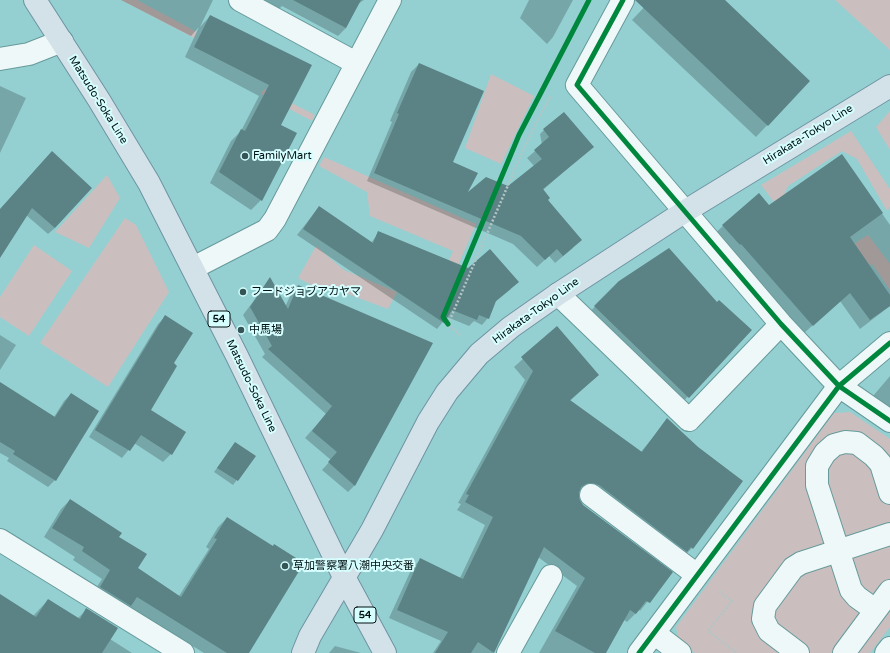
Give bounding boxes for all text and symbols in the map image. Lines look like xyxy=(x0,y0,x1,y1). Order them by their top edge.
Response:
street label: Matsudo-Soka Line xyxy=(66,54,130,146)
street label: Hirakata-Tokyo Line xyxy=(761,102,855,168)
place label: FamilyMart xyxy=(253,149,312,163)
marker: FamilyMart xyxy=(240,151,250,161)
street label: Hirakata-Tokyo Line xyxy=(490,275,582,347)
place label: フードジョブアカヤマ xyxy=(251,285,361,299)
marker: フードジョブアカヤマ xyxy=(238,287,248,297)
road number: 54 xyxy=(208,311,230,327)
place label: 中馬場 xyxy=(249,323,282,337)
marker: 中馬場 xyxy=(236,325,246,335)
street label: Matsudo-Soka Line xyxy=(223,338,279,434)
place label: 草加警察署八潮中央交番 xyxy=(293,559,414,573)
marker: 草加警察署八潮中央交番 xyxy=(280,561,290,571)
road number: 54 xyxy=(354,607,376,623)

